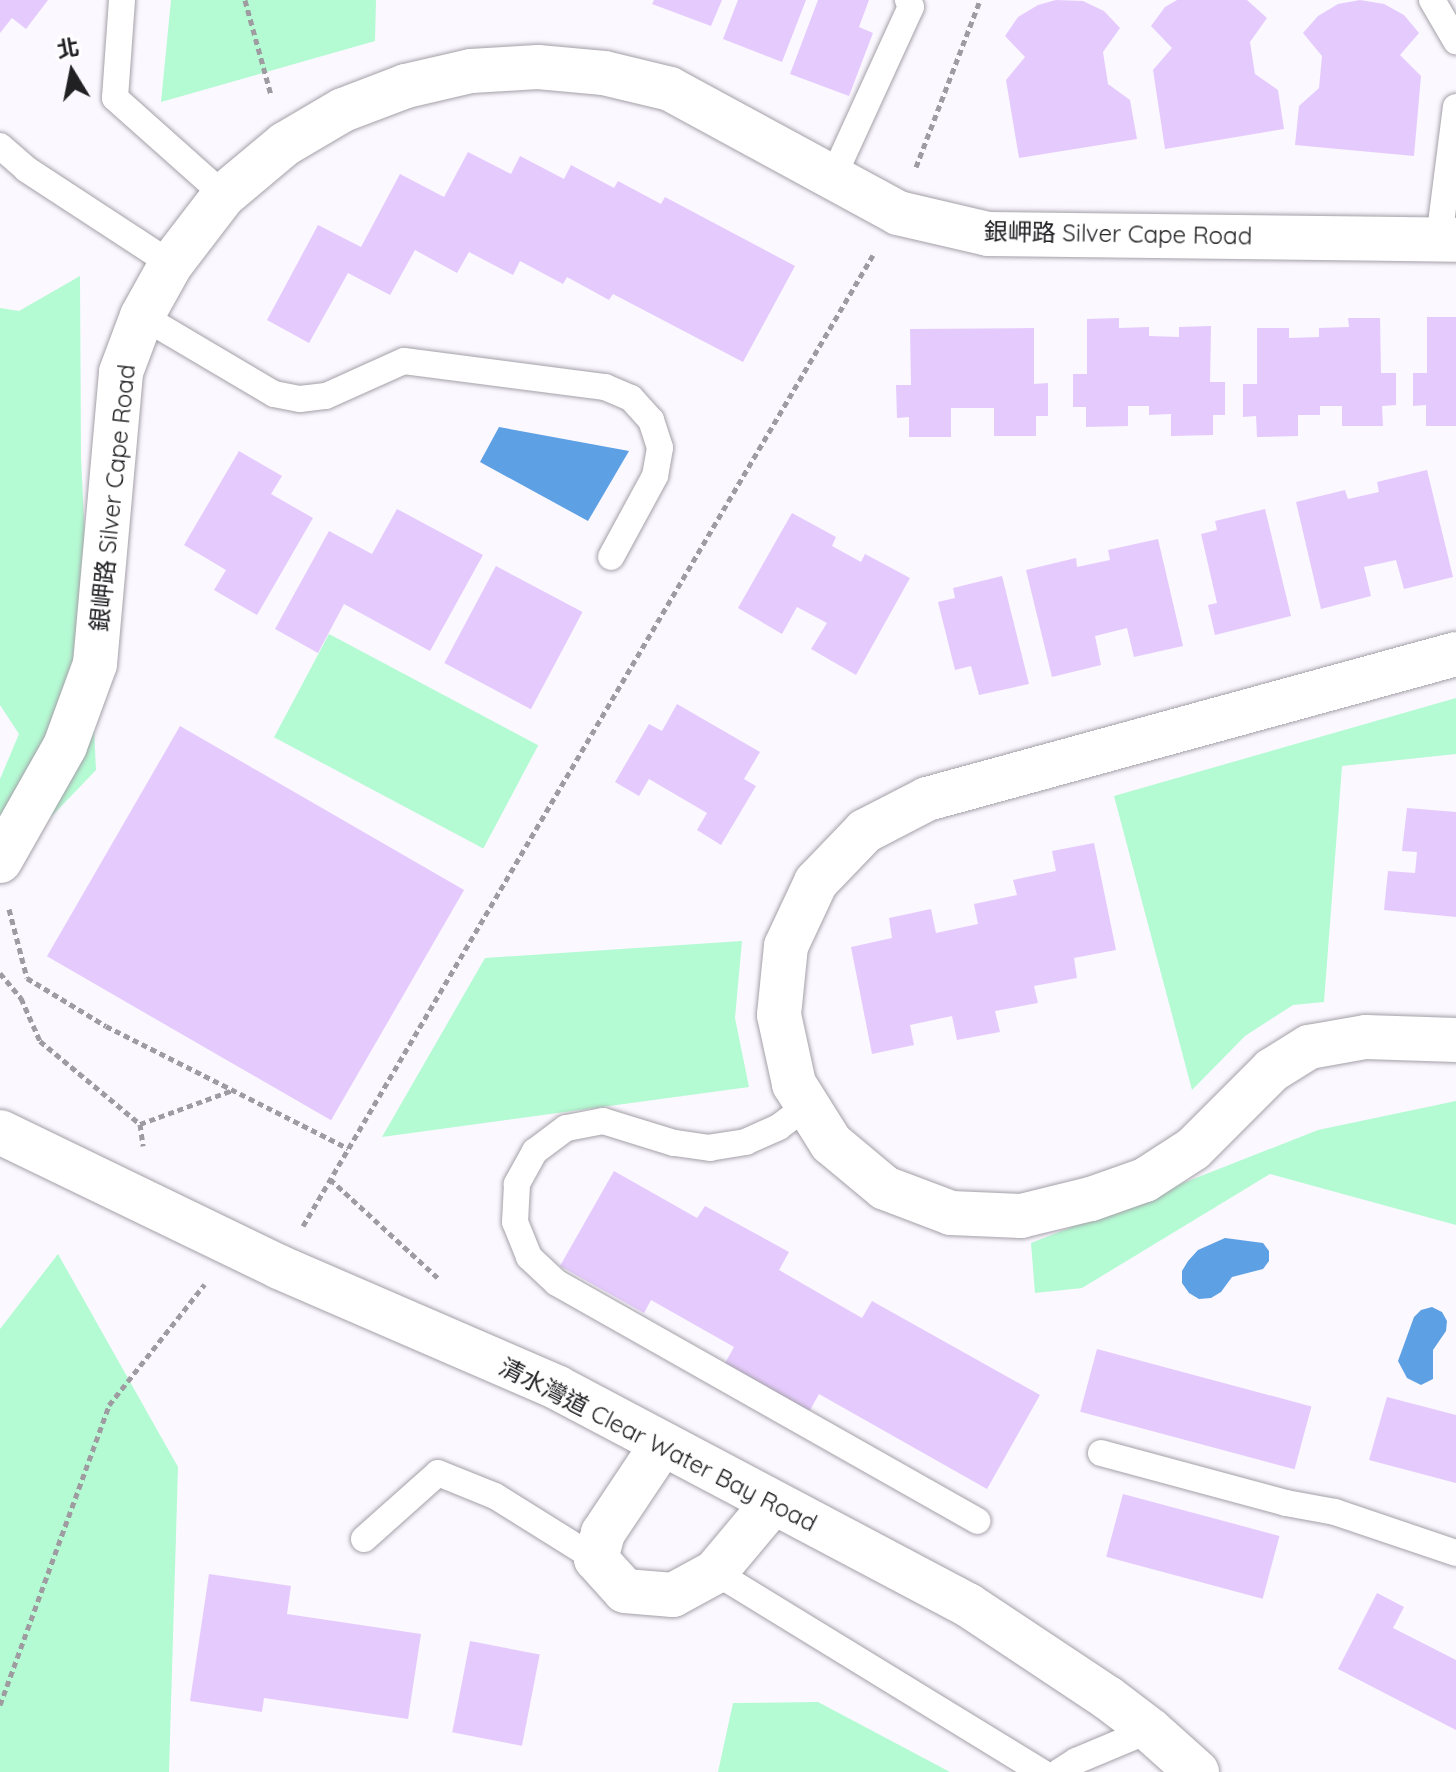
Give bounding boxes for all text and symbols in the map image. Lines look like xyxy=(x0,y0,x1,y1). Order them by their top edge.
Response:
north arrow xyxy=(32,32,112,112)
text: 北 xyxy=(55,33,81,64)
street label: 銀岬路 Silver Cape Road xyxy=(984,217,1252,251)
street label: 銀岬路 Silver Cape Road xyxy=(85,363,141,633)
street label: 清水灣道 Clear Water Bay Road xyxy=(495,1352,821,1538)

